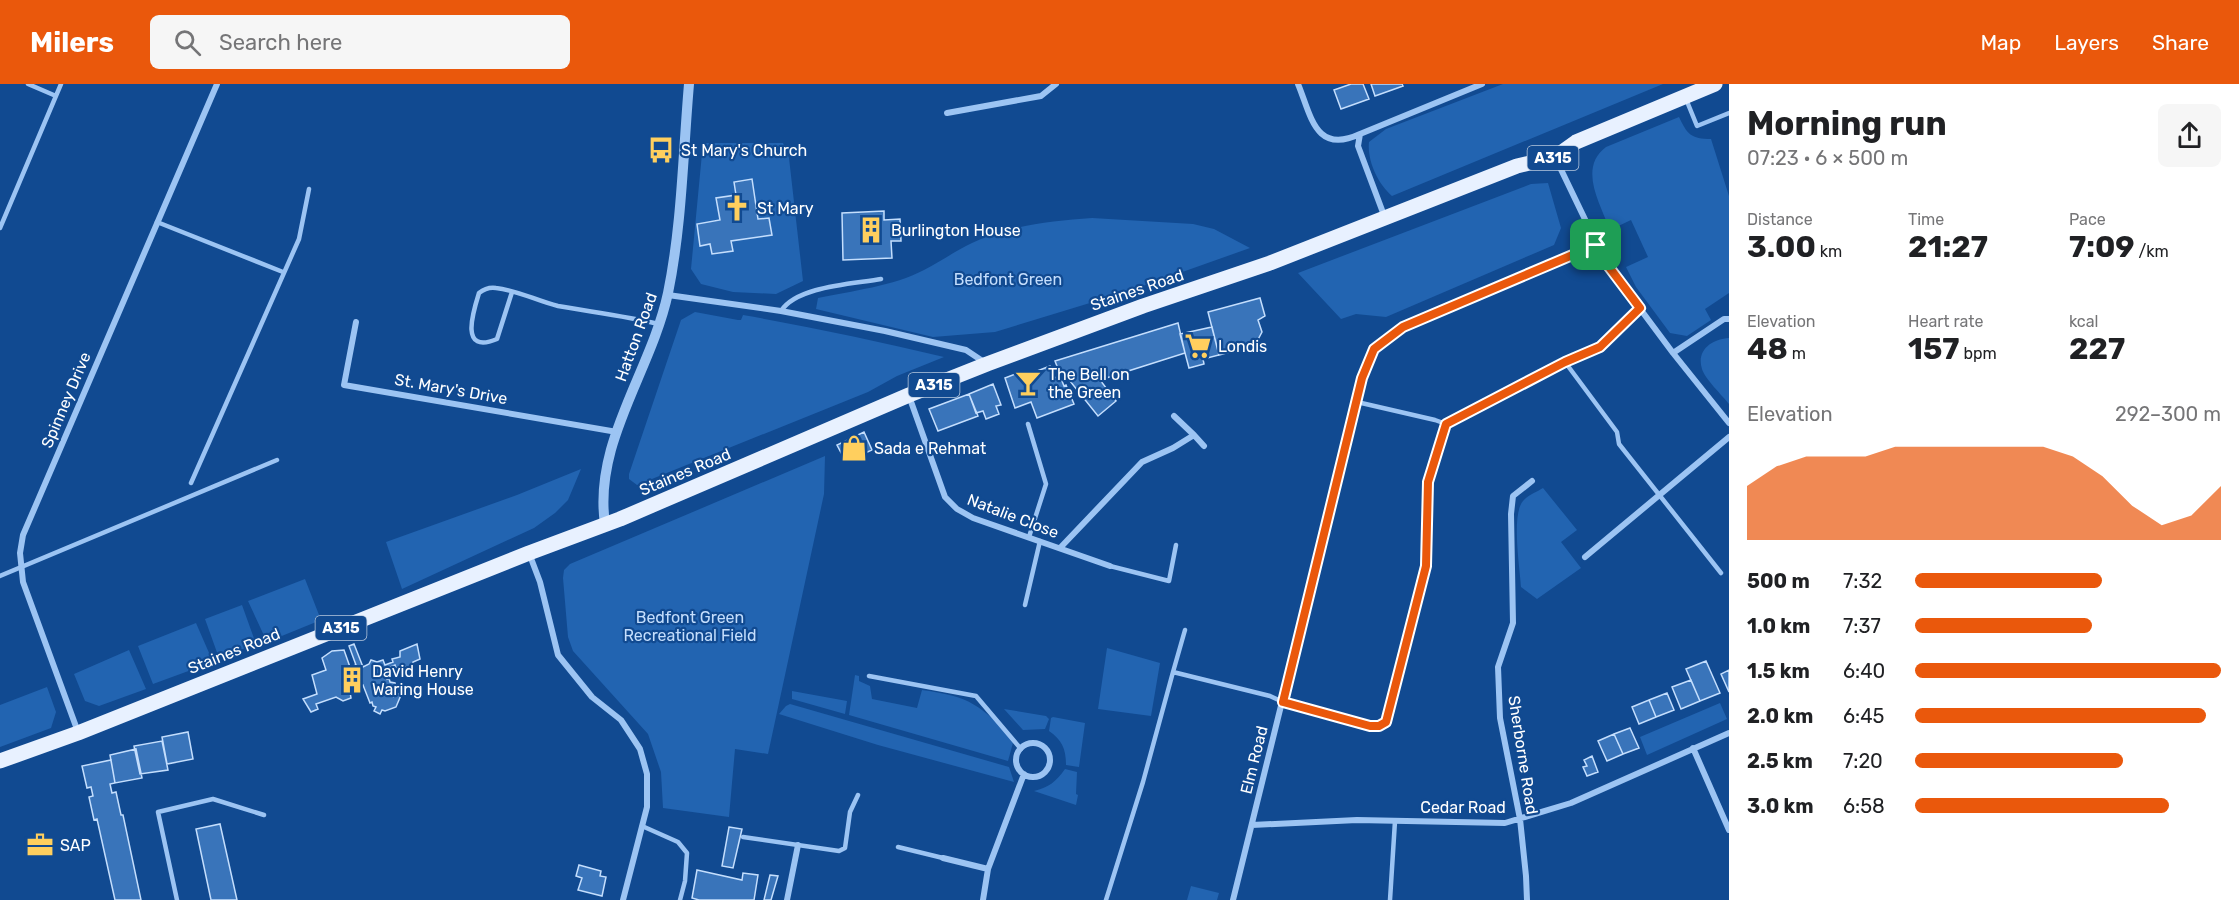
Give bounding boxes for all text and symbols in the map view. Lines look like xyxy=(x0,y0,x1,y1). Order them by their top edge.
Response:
search box xyxy=(150,15,570,69)
text: Milers xyxy=(30,26,114,59)
icon: search xyxy=(171,26,204,59)
text: Search here xyxy=(219,29,342,56)
text: Map xyxy=(1980,30,2021,55)
text: Layers xyxy=(2054,30,2119,55)
text: Share xyxy=(2152,30,2209,55)
text: Morning run xyxy=(1747,104,1947,143)
button: share xyxy=(2158,104,2221,167)
bus stop icon: St Mary's Church xyxy=(646,135,676,165)
place label: St Mary's Church xyxy=(681,141,807,160)
road number: A315 xyxy=(1528,146,1578,170)
text: 07:23 · 6 × 500 m xyxy=(1747,146,1908,170)
church icon: St Mary xyxy=(722,193,752,223)
place label: St Mary xyxy=(757,199,814,218)
text: Distance xyxy=(1747,210,1813,229)
text: Time xyxy=(1908,210,1944,229)
text: Pace xyxy=(2069,210,2106,229)
building icon: Burlington House xyxy=(856,215,886,245)
pin xyxy=(1570,219,1621,270)
place label: Burlington House xyxy=(891,221,1021,240)
icon: arrive xyxy=(1579,228,1612,261)
text: 3.00 xyxy=(1747,229,1816,265)
text: 21:27 xyxy=(1908,229,1988,265)
text: 7:09 xyxy=(2069,229,2135,265)
text: km xyxy=(1816,242,1842,261)
text: /km xyxy=(2135,242,2169,261)
street label: Staines Road xyxy=(1088,265,1186,315)
park label: Bedfont Green xyxy=(954,270,1062,289)
street label: Hatton Road xyxy=(611,290,661,384)
text: Elevation xyxy=(1747,312,1816,331)
text: Heart rate xyxy=(1908,312,1983,331)
text: kcal xyxy=(2069,312,2098,331)
supermarket icon: Londis xyxy=(1183,331,1213,361)
text: 48 xyxy=(1747,331,1788,367)
text: 157 xyxy=(1908,331,1959,367)
text: 227 xyxy=(2069,331,2125,367)
place label: Londis xyxy=(1218,337,1267,356)
text: m xyxy=(1788,344,1806,363)
text: bpm xyxy=(1959,344,1997,363)
street label: Spinney Drive xyxy=(37,349,95,451)
place label: The Bell on the Green xyxy=(1048,365,1130,402)
bar icon: The Bell on the Green xyxy=(1013,368,1043,398)
street label: St. Mary's Drive xyxy=(393,370,509,408)
road number: A315 xyxy=(908,373,960,397)
text: Elevation xyxy=(1747,402,1833,426)
text: 292–300 m xyxy=(2115,402,2221,426)
shop icon: Sada e Rehmat xyxy=(839,433,869,463)
place label: Sada e Rehmat xyxy=(874,439,986,458)
street label: Staines Road xyxy=(636,444,734,500)
street label: Natalie Close xyxy=(965,490,1061,542)
text: 500 m xyxy=(1747,569,1810,593)
text: 7:32 xyxy=(1843,569,1882,593)
park label: Bedfont Green Recreational Field xyxy=(623,608,757,645)
text: 1.0 km xyxy=(1747,614,1810,638)
text: 7:37 xyxy=(1843,614,1881,638)
road number: A315 xyxy=(316,616,366,640)
street label: Staines Road xyxy=(185,624,283,678)
text: 1.5 km xyxy=(1747,659,1810,683)
text: 6:40 xyxy=(1843,659,1885,683)
place label: David Henry Waring House xyxy=(372,662,474,699)
building icon: David Henry Waring House xyxy=(337,665,367,695)
street label: Sherborne Road xyxy=(1504,694,1542,816)
text: 2.0 km xyxy=(1747,704,1813,728)
text: 6:45 xyxy=(1843,704,1884,728)
street label: Elm Road xyxy=(1236,724,1272,796)
text: 2.5 km xyxy=(1747,749,1813,773)
text: 7:20 xyxy=(1843,749,1883,773)
text: 3.0 km xyxy=(1747,794,1814,818)
text: 6:58 xyxy=(1843,794,1885,818)
street label: Cedar Road xyxy=(1420,798,1506,817)
office icon: SAP xyxy=(25,830,55,860)
place label: SAP xyxy=(60,836,91,855)

